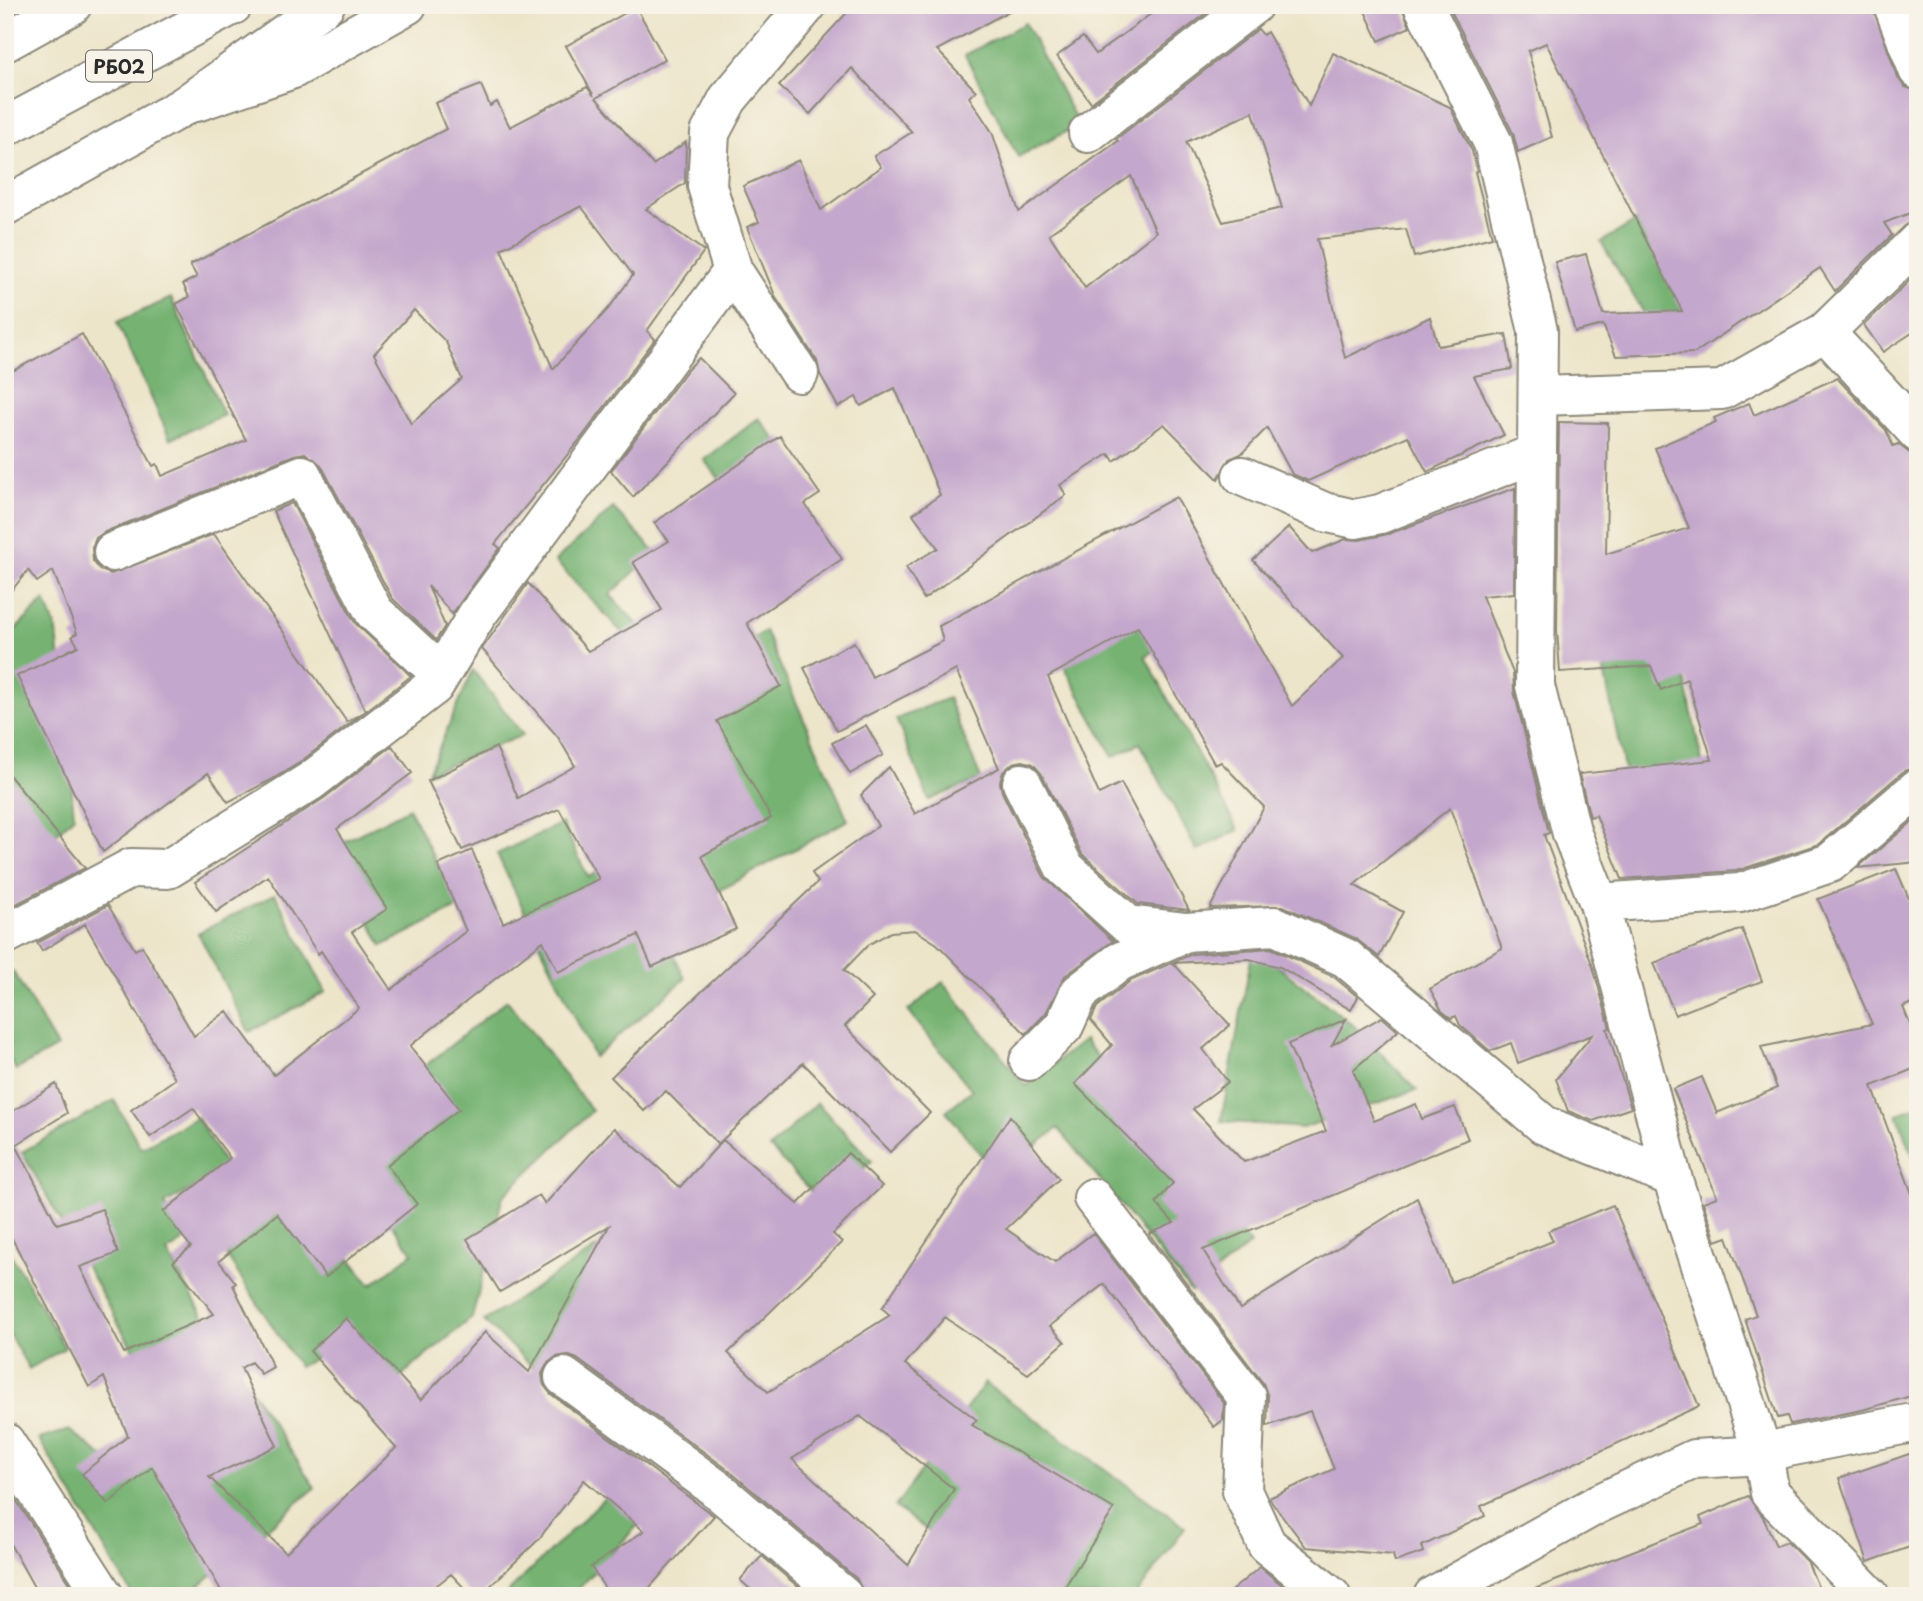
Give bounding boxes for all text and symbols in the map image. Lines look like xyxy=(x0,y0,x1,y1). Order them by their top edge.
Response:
road number: РБ02 xyxy=(86,50,152,82)

